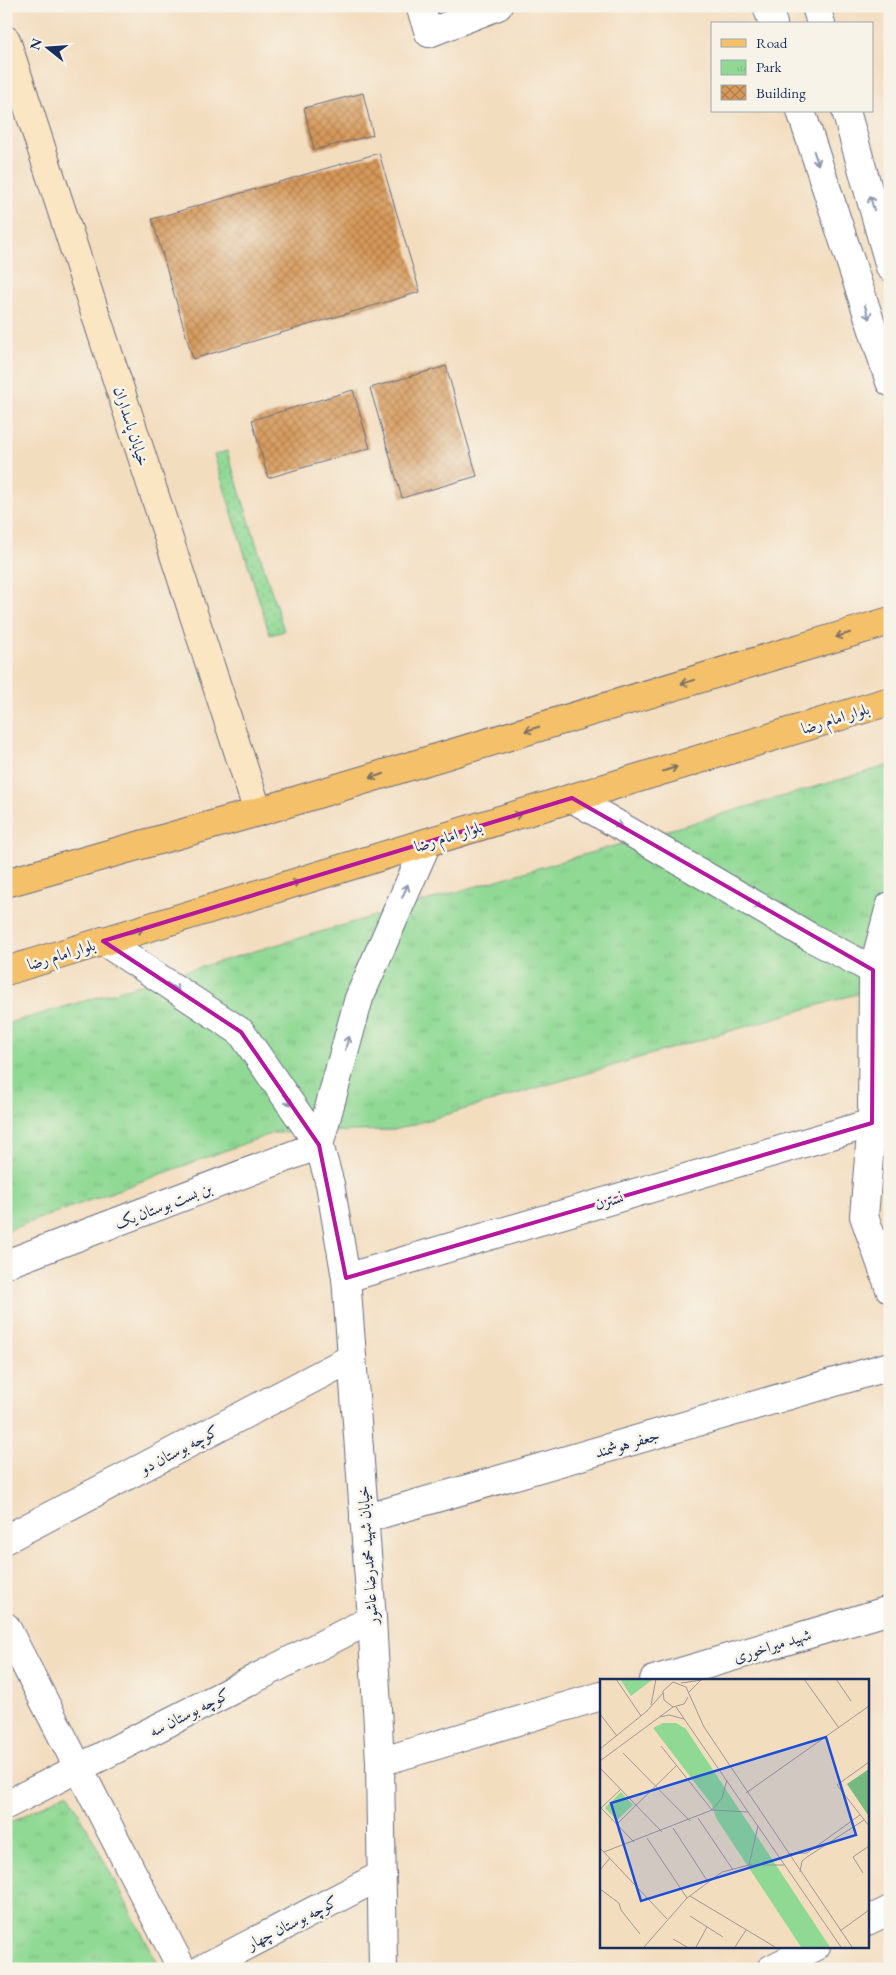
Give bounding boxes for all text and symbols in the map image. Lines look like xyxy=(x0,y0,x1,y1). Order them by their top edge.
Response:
north arrow xyxy=(22,22,72,72)
legend xyxy=(711,22,874,112)
text: Road xyxy=(756,33,788,52)
text: N xyxy=(25,36,46,52)
text: Park xyxy=(756,57,783,76)
text: Building xyxy=(756,83,806,102)
one-way arrow xyxy=(812,149,822,165)
one-way arrow xyxy=(866,196,876,212)
one-way arrow xyxy=(863,304,872,319)
street label: خیابان پاسداران xyxy=(108,383,154,469)
one-way arrow xyxy=(835,630,851,640)
one-way arrow xyxy=(680,678,696,688)
street label: بلوار امام رضا xyxy=(798,698,873,743)
one-way arrow xyxy=(524,725,540,735)
one-way arrow xyxy=(661,763,677,773)
one-way arrow xyxy=(369,772,385,782)
one-way arrow xyxy=(506,810,522,820)
street label: بلوار امام رضا xyxy=(411,816,486,861)
one-way arrow xyxy=(607,818,621,828)
one-way arrow xyxy=(283,878,299,888)
one-way arrow xyxy=(401,884,411,899)
one-way arrow xyxy=(748,900,762,910)
one-way arrow xyxy=(128,925,144,935)
street label: بلوار امام رضا xyxy=(24,934,99,979)
one-way arrow xyxy=(166,982,180,992)
one-way arrow xyxy=(343,1035,352,1051)
one-way arrow xyxy=(282,1092,292,1106)
street label: بن بست بوستان یک xyxy=(112,1177,215,1234)
street label: نسترن xyxy=(592,1186,626,1215)
street label: کوچه بوستان دو xyxy=(134,1420,223,1481)
street label: جعفر هوشمند xyxy=(592,1424,662,1463)
street label: خیابان شهید محمدرضا عاشور xyxy=(352,1485,383,1627)
street label: شهید میراخوری xyxy=(731,1624,814,1667)
inset map xyxy=(600,1679,868,1948)
street label: کوچه بوستان سه xyxy=(145,1683,234,1743)
street label: کوچه بوستان چهار xyxy=(241,1891,342,1956)

